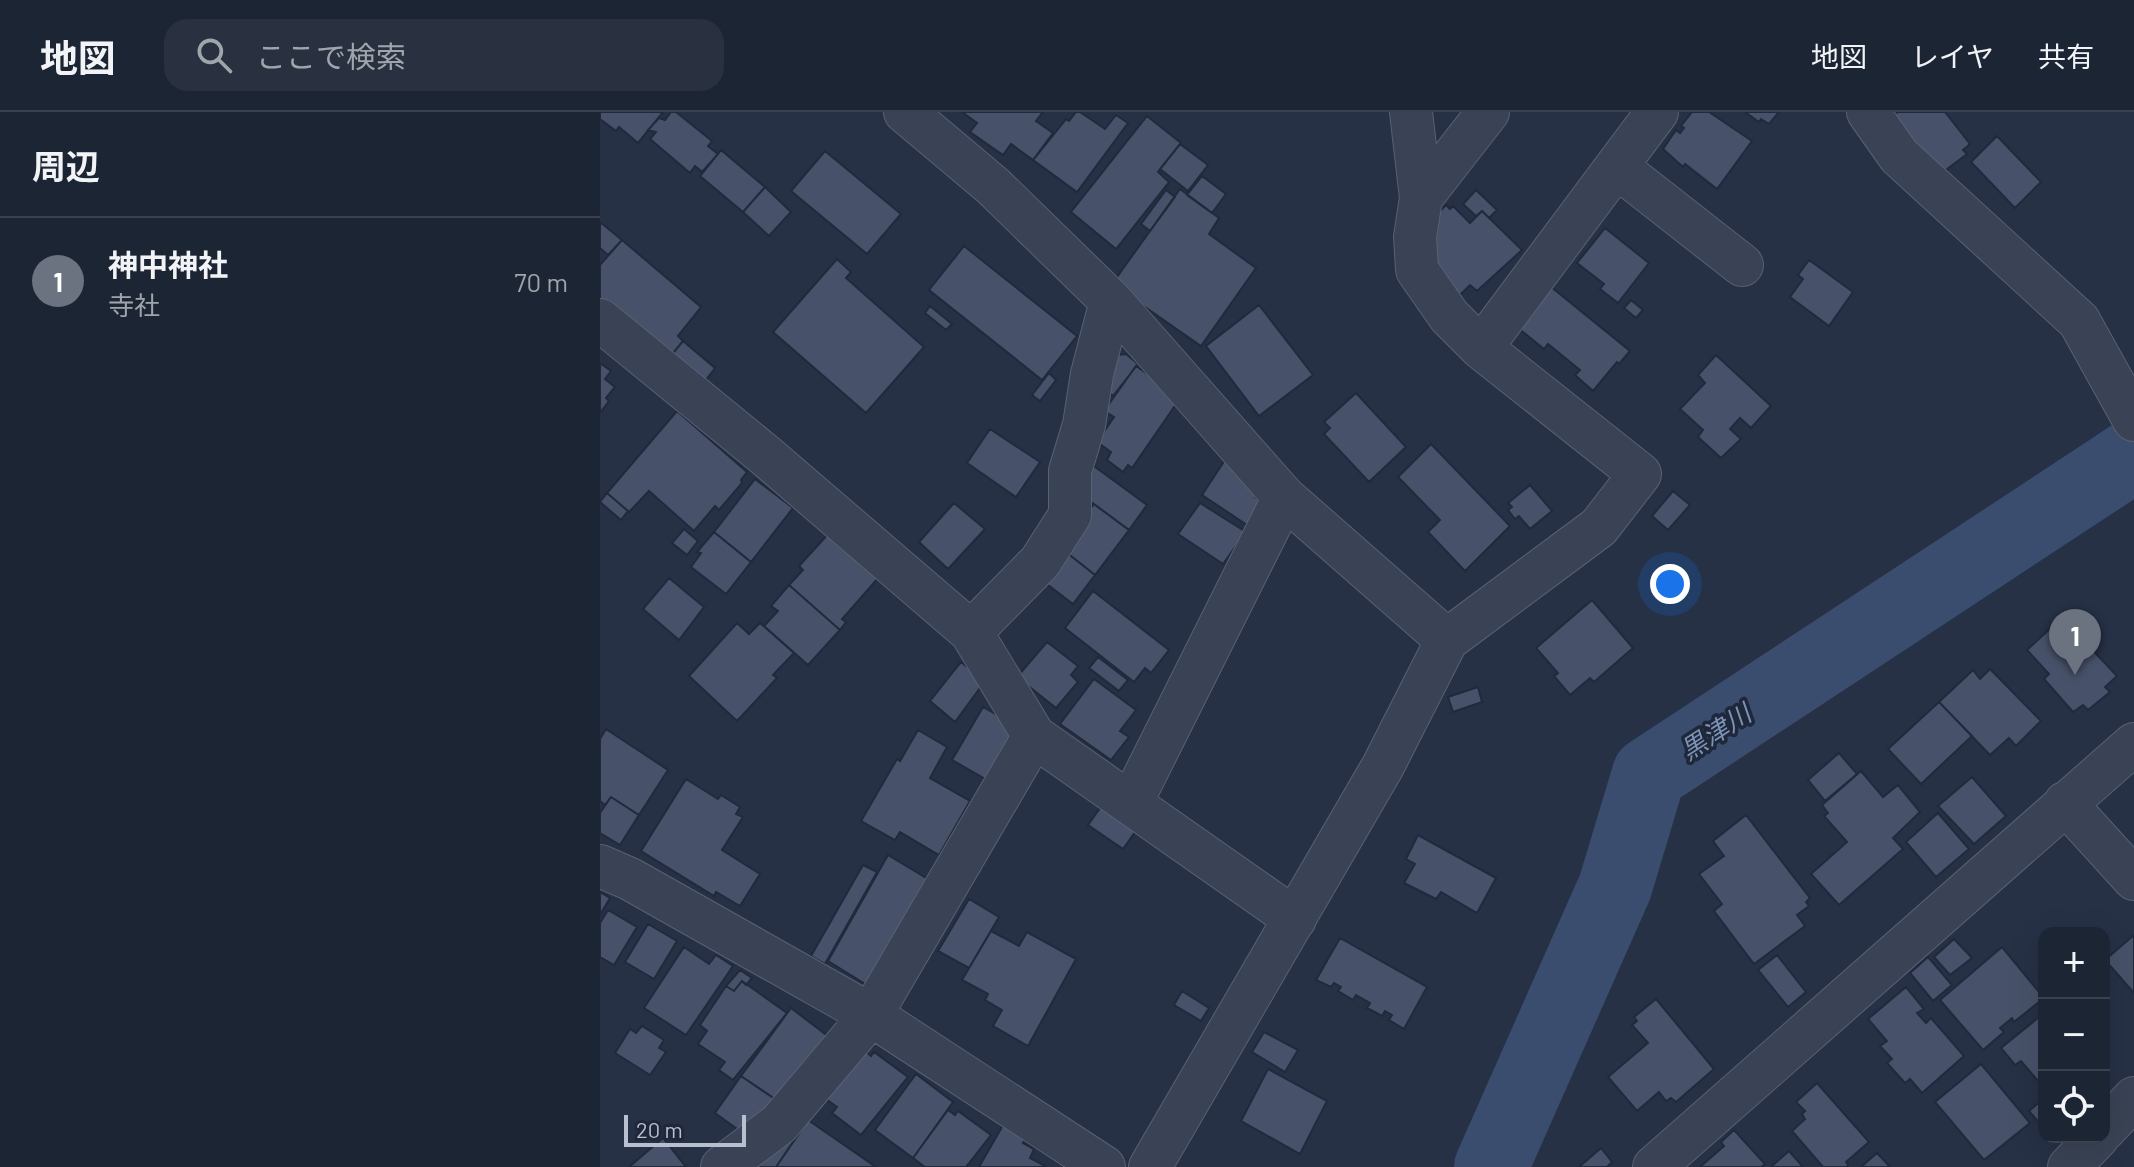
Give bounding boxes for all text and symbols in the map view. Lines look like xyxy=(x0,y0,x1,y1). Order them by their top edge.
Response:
search box xyxy=(164,19,724,91)
icon: search xyxy=(192,33,236,77)
text: 地図 xyxy=(40,34,116,80)
text: ここで検索 xyxy=(256,38,406,74)
text: 地図 xyxy=(1811,39,1867,73)
text: レイヤ xyxy=(1911,39,1994,73)
text: 共有 xyxy=(2038,39,2094,73)
text: 周辺 xyxy=(32,145,100,186)
text: 神中神社 xyxy=(108,246,228,282)
text: 1 xyxy=(53,266,63,297)
text: 70 m xyxy=(514,266,568,297)
text: 寺社 xyxy=(108,289,160,320)
your location xyxy=(1650,564,1690,604)
pin: 1 xyxy=(2049,609,2101,675)
water label: 黒津川 xyxy=(1674,695,1759,765)
map controls xyxy=(2038,927,2110,1143)
button: + xyxy=(2038,927,2110,999)
button: − xyxy=(2038,999,2110,1071)
button: locate xyxy=(2038,1071,2110,1143)
scale bar xyxy=(624,1111,746,1147)
text: 20 m xyxy=(636,1116,683,1142)

